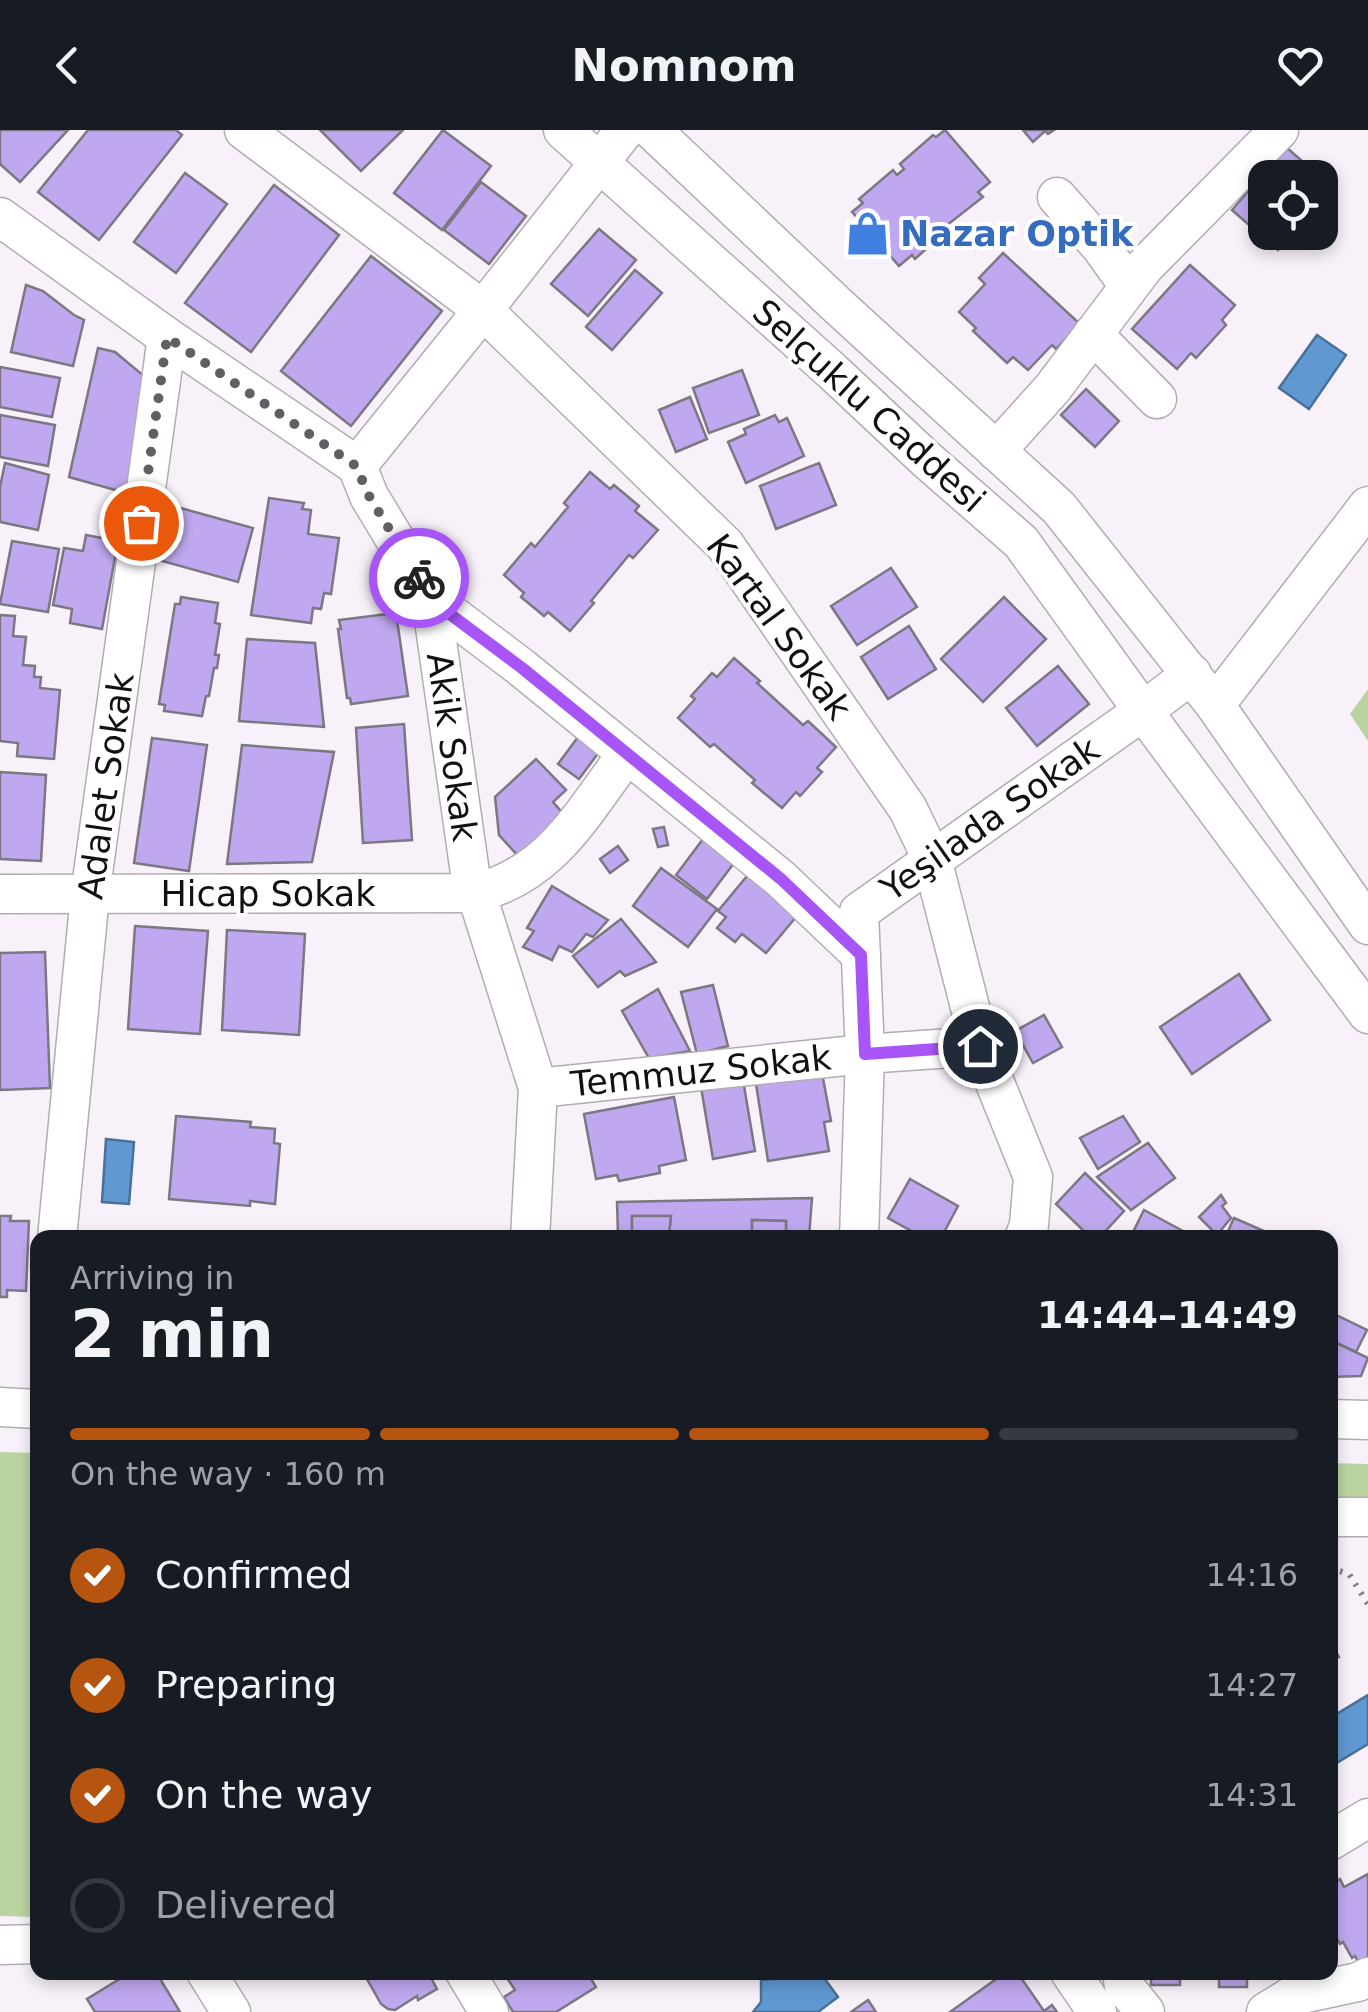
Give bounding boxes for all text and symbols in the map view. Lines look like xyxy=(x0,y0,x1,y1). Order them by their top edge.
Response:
icon: back xyxy=(40,38,95,93)
icon: heart xyxy=(1273,38,1328,93)
text: Nomnom xyxy=(571,39,797,92)
map controls xyxy=(1248,160,1338,250)
button: locate xyxy=(1248,160,1338,250)
shop icon: Nazar Optik xyxy=(843,210,891,258)
place label: Nazar Optik xyxy=(900,214,1134,254)
street label: Selçuklu Caddesi xyxy=(745,291,993,521)
pin xyxy=(99,481,184,566)
icon: bag xyxy=(114,496,169,551)
street label: Kartal Sokak xyxy=(698,527,860,728)
courier xyxy=(369,528,469,628)
icon: bike xyxy=(392,551,447,606)
street label: Akik Sokak xyxy=(419,650,485,845)
street label: Adalet Sokak xyxy=(70,670,142,902)
street label: Yeşilada Sokak xyxy=(872,728,1107,910)
street label: Hicap Sokak xyxy=(160,874,376,914)
pin xyxy=(938,1004,1023,1089)
icon: home xyxy=(953,1019,1008,1074)
street label: Temmuz Sokak xyxy=(568,1037,834,1105)
text: Arriving in xyxy=(70,1259,234,1297)
text: 14:44–14:49 xyxy=(1037,1293,1298,1337)
text: 2 min xyxy=(70,1297,274,1372)
text: On the way · 160 m xyxy=(70,1455,386,1493)
icon: check xyxy=(70,1548,125,1603)
text: Confirmed xyxy=(155,1553,352,1597)
text: 14:16 xyxy=(1206,1556,1298,1594)
icon: check xyxy=(70,1658,125,1713)
text: Preparing xyxy=(155,1663,337,1707)
text: 14:27 xyxy=(1206,1666,1298,1704)
icon: check xyxy=(70,1768,125,1823)
text: On the way xyxy=(155,1773,372,1817)
text: 14:31 xyxy=(1206,1776,1298,1814)
text: Delivered xyxy=(155,1883,337,1927)

